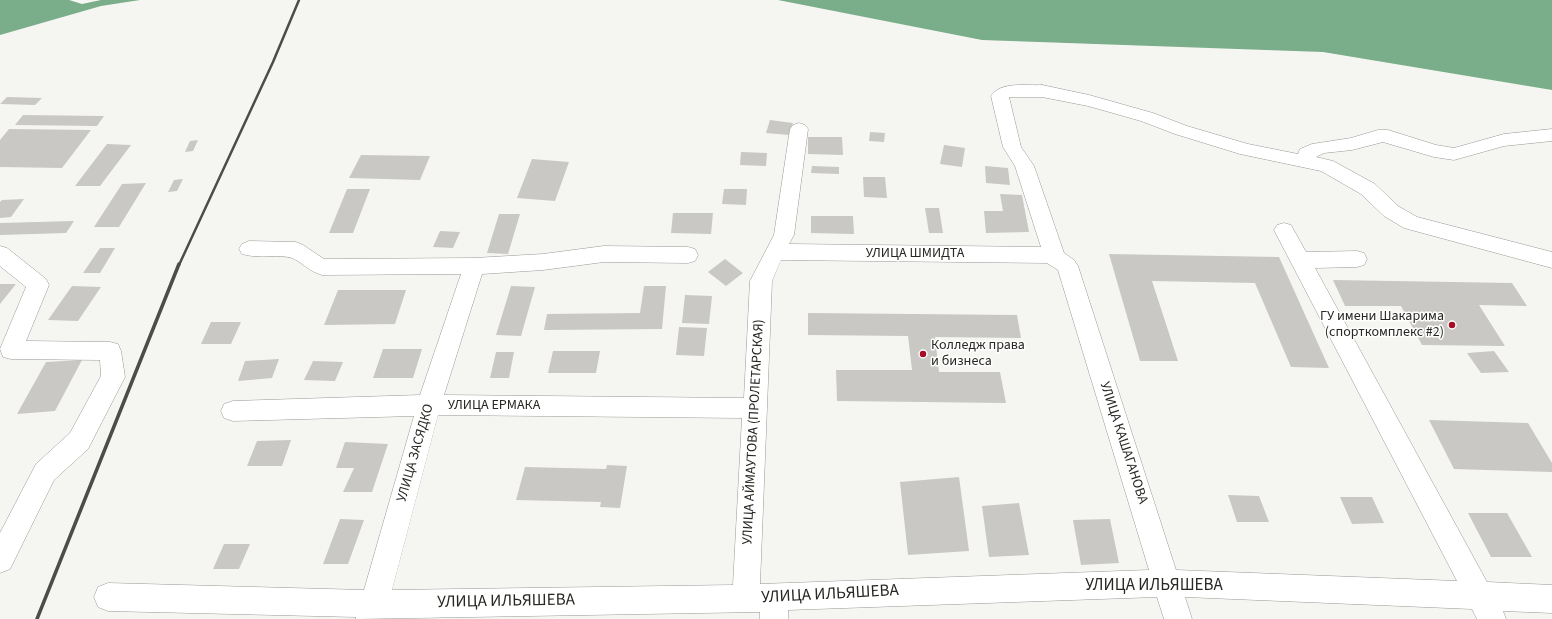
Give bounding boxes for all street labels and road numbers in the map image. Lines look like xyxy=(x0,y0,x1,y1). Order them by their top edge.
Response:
street label: УЛИЦА ШМИДТА xyxy=(866,246,964,262)
street label: УЛИЦА АЙМАУТОВА (ПРОЛЕТАРСКАЯ) xyxy=(740,319,768,545)
street label: УЛИЦА КАШАГАНОВА xyxy=(1095,380,1151,506)
street label: УЛИЦА ЕРМАКА xyxy=(448,398,540,414)
street label: УЛИЦА ЗАСЯДКО xyxy=(394,402,438,504)
street label: УЛИЦА ИЛЬЯШЕВА xyxy=(1085,576,1223,596)
street label: УЛИЦА ИЛЬЯШЕВА xyxy=(761,581,899,609)
street label: УЛИЦА ИЛЬЯШЕВА xyxy=(437,591,575,613)

